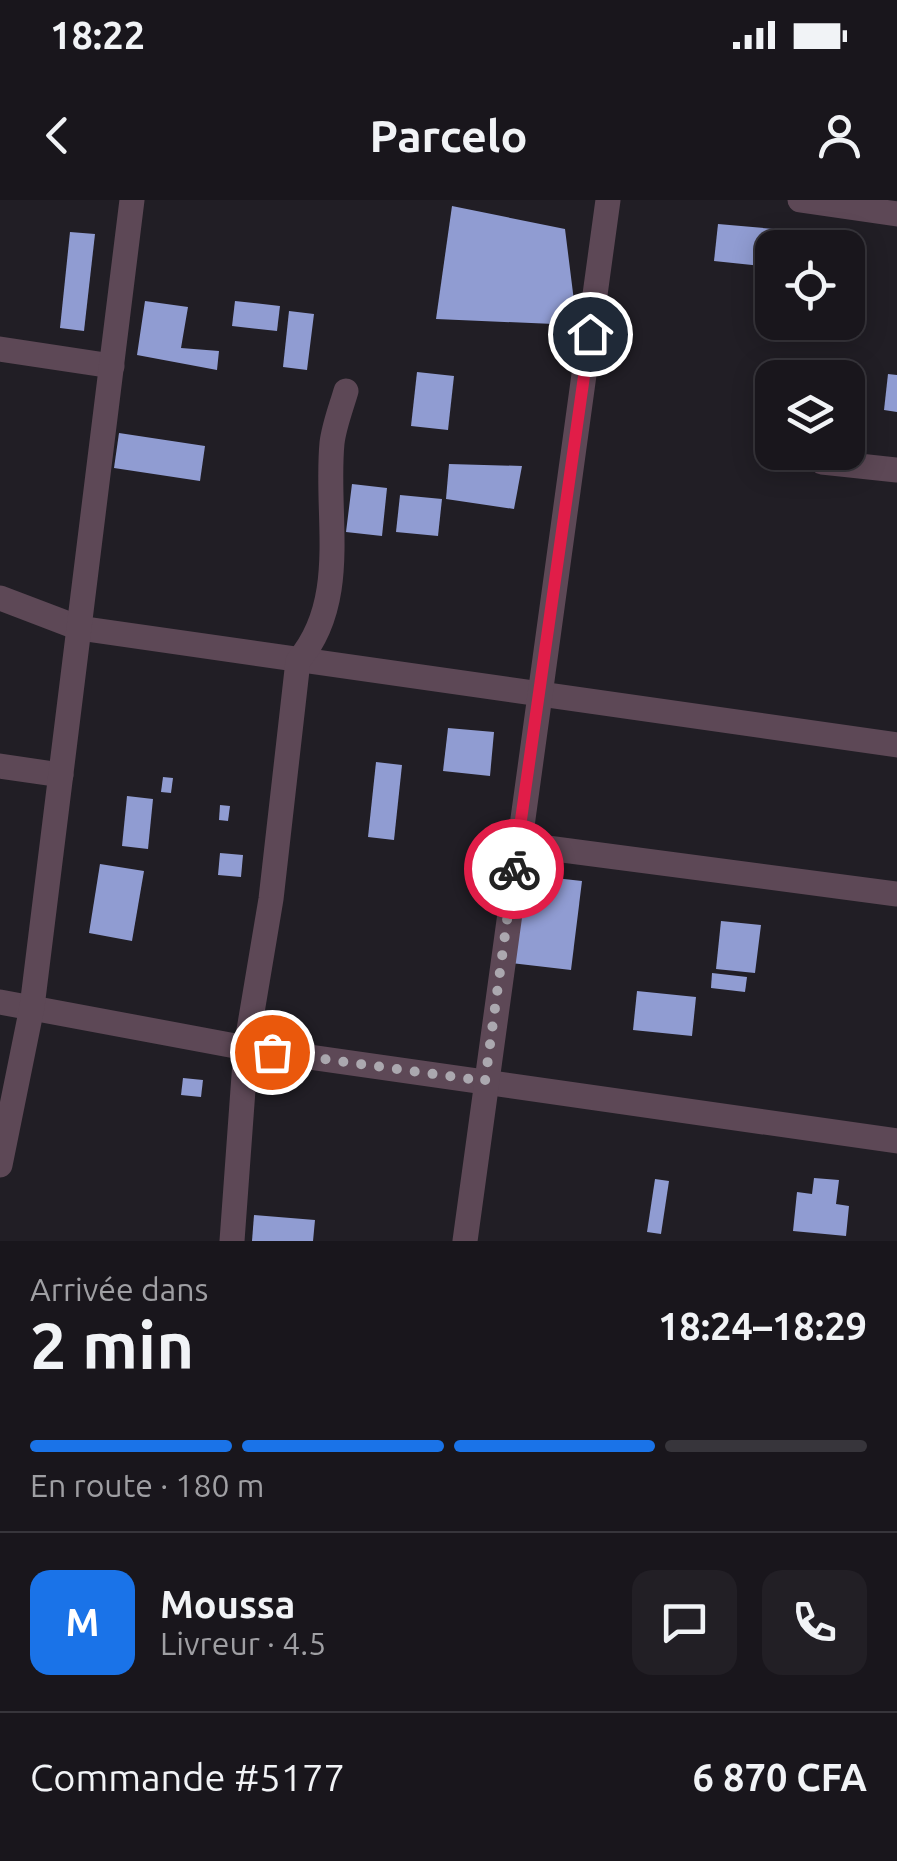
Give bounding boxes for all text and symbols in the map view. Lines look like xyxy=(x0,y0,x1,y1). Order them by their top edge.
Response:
text: 18:22 xyxy=(50,14,145,56)
icon: back xyxy=(30,108,85,163)
icon: person xyxy=(812,108,867,163)
text: Parcelo xyxy=(369,110,528,161)
map controls xyxy=(755,230,865,470)
button: locate xyxy=(755,230,865,340)
pin xyxy=(548,292,633,377)
icon: home xyxy=(563,307,618,362)
button: layers xyxy=(755,360,865,470)
courier xyxy=(464,819,564,919)
icon: bike xyxy=(487,842,542,897)
pin xyxy=(230,1010,315,1095)
icon: bag xyxy=(245,1025,300,1080)
text: Arrivée dans xyxy=(30,1271,208,1307)
text: 18:24–18:29 xyxy=(658,1305,867,1347)
text: 2 min xyxy=(30,1308,194,1381)
text: En route · 180 m xyxy=(30,1467,264,1503)
button: chat xyxy=(632,1570,737,1675)
button: phone xyxy=(762,1570,867,1675)
text: Moussa xyxy=(160,1583,295,1625)
text: M xyxy=(66,1601,99,1643)
text: Livreur · 4.5 xyxy=(160,1625,326,1661)
text: Commande #5177 xyxy=(30,1756,345,1798)
text: 6 870 CFA xyxy=(693,1756,867,1798)

